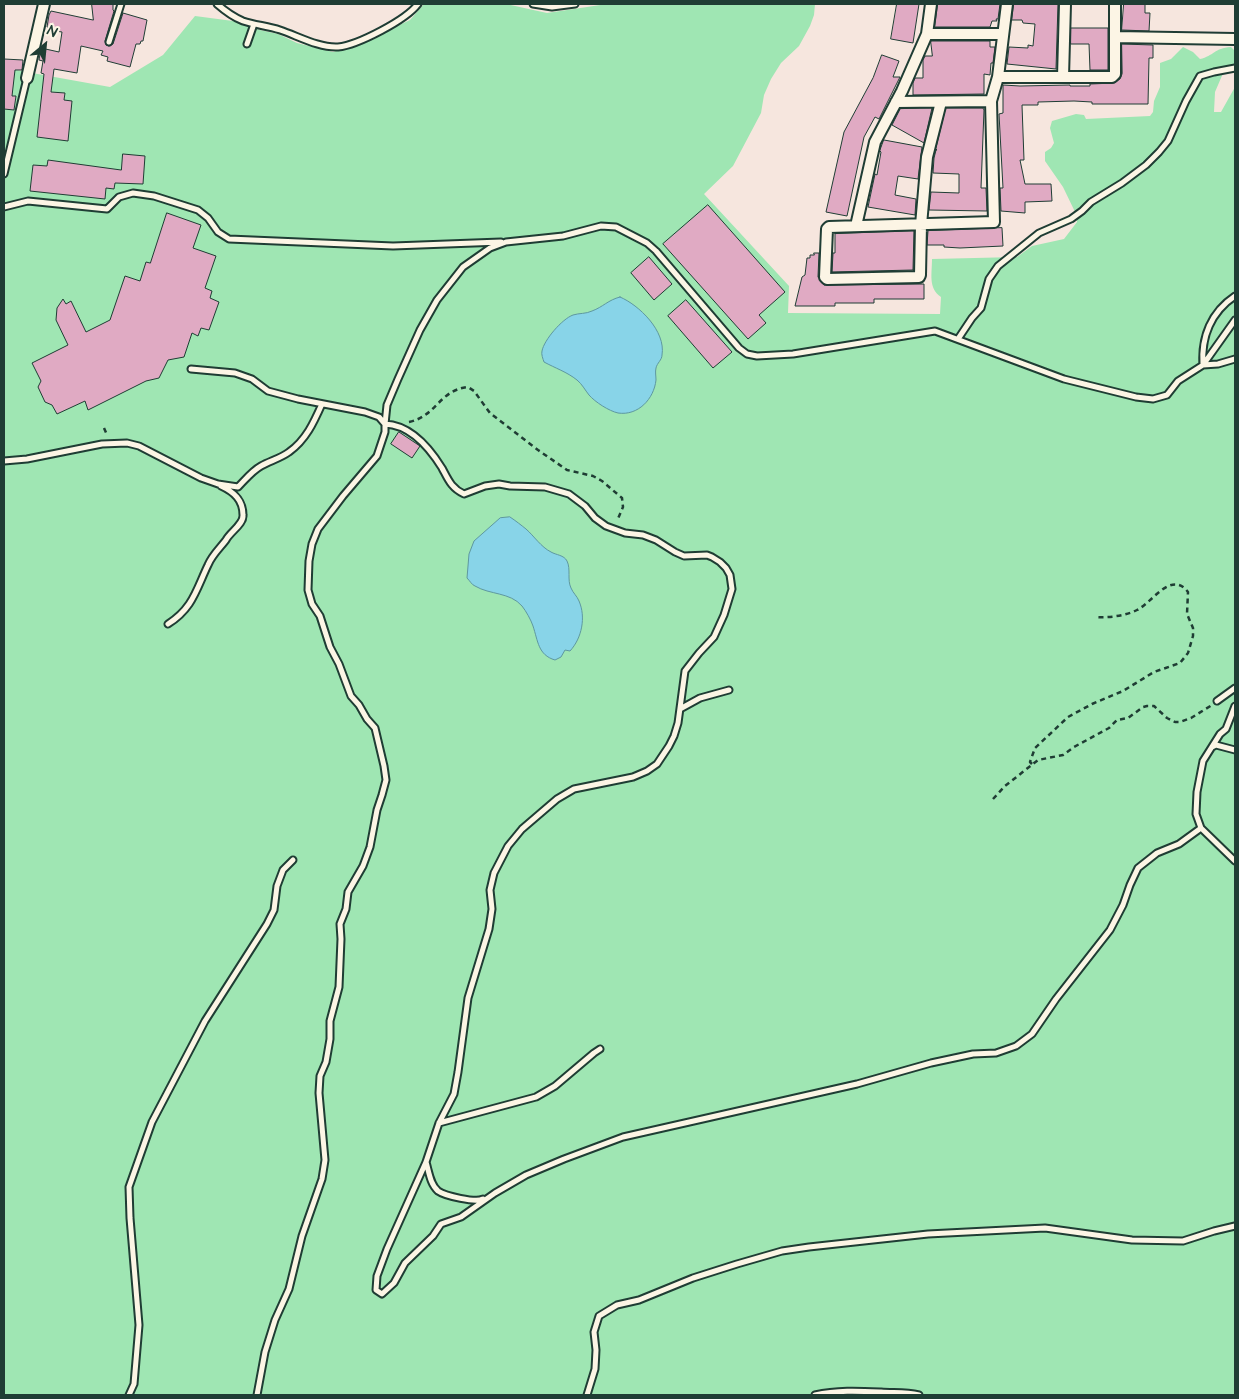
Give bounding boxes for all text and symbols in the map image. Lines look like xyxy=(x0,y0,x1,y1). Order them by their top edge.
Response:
north arrow xyxy=(20,20,70,70)
text: N xyxy=(43,21,61,43)

